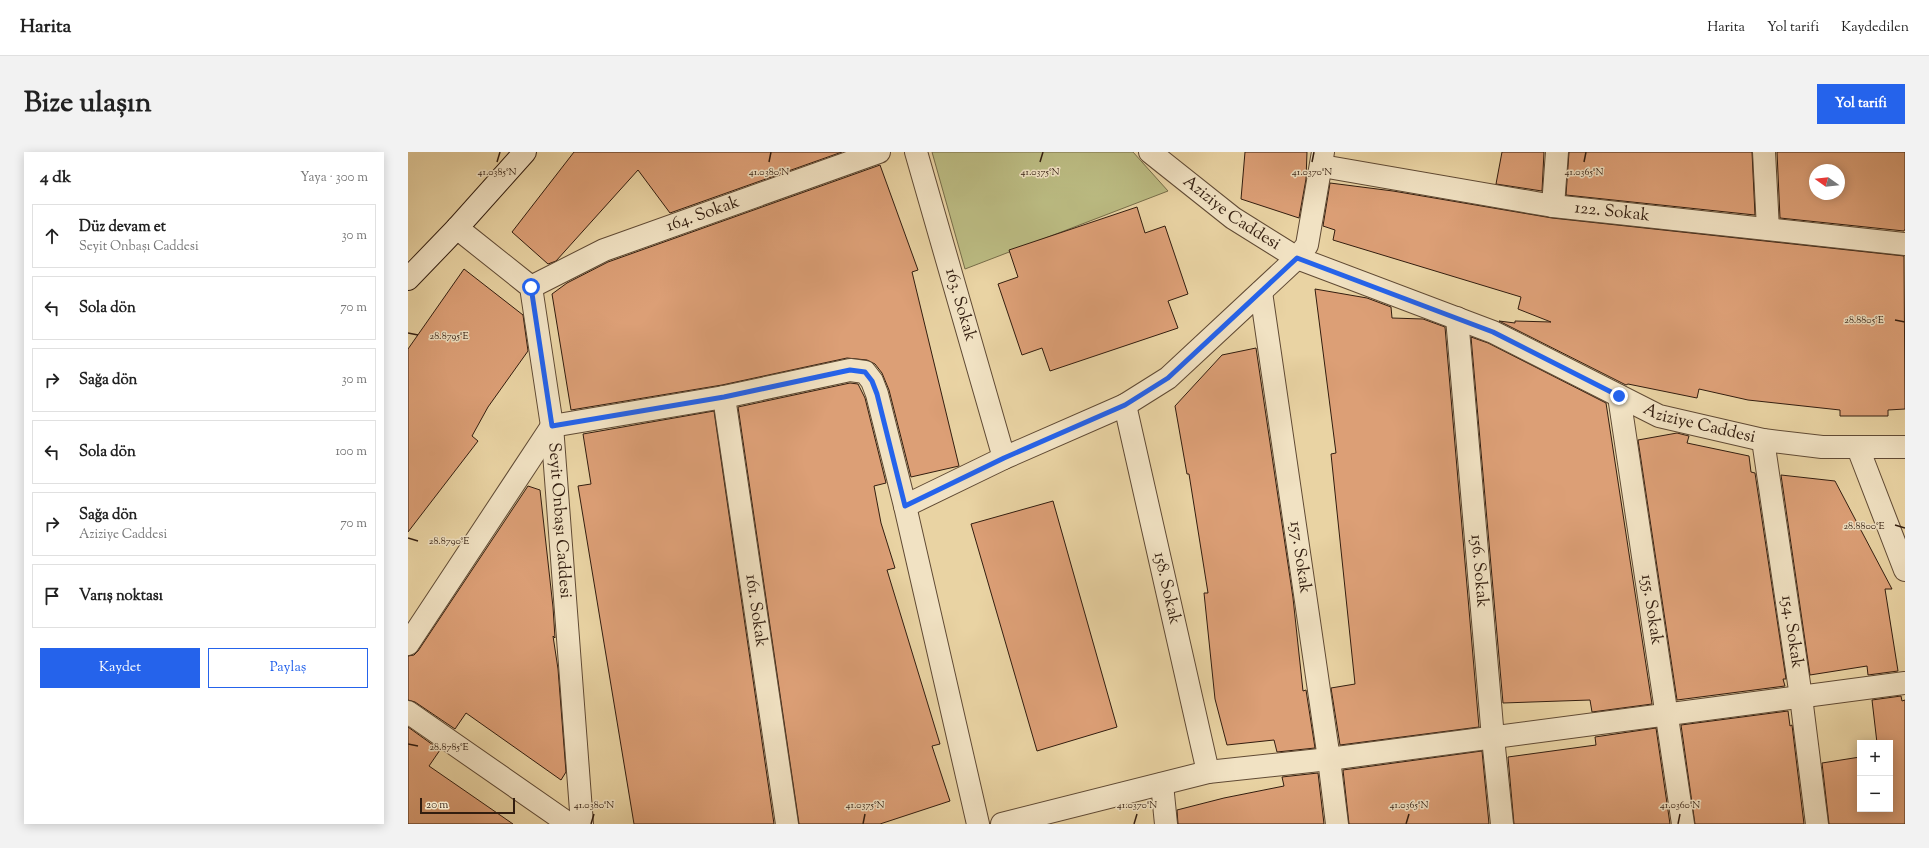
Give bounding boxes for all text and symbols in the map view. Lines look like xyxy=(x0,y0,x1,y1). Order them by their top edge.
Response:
text: Harita xyxy=(20,14,71,41)
text: Harita xyxy=(1707,18,1745,38)
text: Yol tarifi xyxy=(1767,18,1819,38)
text: Kaydedilen xyxy=(1841,18,1909,38)
text: Bize ulaşın xyxy=(24,84,152,124)
button: Yol tarifi xyxy=(1817,84,1905,124)
north arrow xyxy=(1809,164,1845,200)
text: 41.0385°N xyxy=(477,165,517,180)
text: 41.0380°N xyxy=(749,165,789,180)
text: 41.0375°N xyxy=(1020,165,1060,180)
text: 41.0370°N xyxy=(1292,165,1332,180)
text: 41.0365°N xyxy=(1565,165,1603,180)
text: 4 dk xyxy=(40,166,71,190)
text: Yaya · 300 m xyxy=(300,169,368,187)
street label: Aziziye Caddesi xyxy=(1177,170,1285,257)
street label: 164. Sokak xyxy=(663,191,743,239)
street label: 122. Sokak xyxy=(1573,196,1651,228)
text: Düz devam et xyxy=(79,217,166,238)
icon: ahead xyxy=(41,225,63,247)
text: 30 m xyxy=(341,227,367,245)
text: Seyit Onbaşı Caddesi xyxy=(79,238,199,256)
street label: 163. Sokak xyxy=(938,266,982,344)
route start xyxy=(522,278,540,296)
icon: left xyxy=(41,297,63,319)
text: Sola dön xyxy=(79,298,136,319)
text: 70 m xyxy=(340,299,367,317)
text: 28.8805°E xyxy=(1844,313,1884,328)
text: 28.8795°E xyxy=(430,329,468,344)
icon: right xyxy=(41,369,63,391)
text: Sağa dön xyxy=(79,370,137,391)
text: 30 m xyxy=(341,371,367,389)
route end xyxy=(1610,387,1628,405)
street label: Aziziye Caddesi xyxy=(1639,398,1758,450)
icon: left xyxy=(41,441,63,463)
text: Sola dön xyxy=(79,442,136,463)
street label: Seyit Onbaşı Caddesi xyxy=(541,442,577,600)
text: 100 m xyxy=(335,443,367,461)
text: Sağa dön xyxy=(79,505,137,526)
icon: right xyxy=(41,513,63,535)
text: 70 m xyxy=(340,515,367,533)
street label: 157. Sokak xyxy=(1282,519,1317,595)
text: 28.8800°E xyxy=(1843,519,1885,534)
text: Aziziye Caddesi xyxy=(79,526,167,544)
street label: 156. Sokak xyxy=(1464,533,1494,609)
text: 28.8790°E xyxy=(429,534,469,549)
street label: 158. Sokak xyxy=(1147,550,1186,627)
street label: 161. Sokak xyxy=(738,573,773,649)
street label: 155. Sokak xyxy=(1634,573,1668,647)
icon: arrive xyxy=(41,585,63,607)
text: Varış noktası xyxy=(79,586,163,607)
street label: 154. Sokak xyxy=(1774,594,1809,670)
button: Kaydet xyxy=(40,648,200,688)
button: Paylaş xyxy=(208,648,368,688)
text: 28.8785°E xyxy=(429,740,469,755)
map controls xyxy=(1857,740,1893,812)
button: + xyxy=(1857,740,1893,776)
button: − xyxy=(1857,776,1893,812)
scale bar xyxy=(420,796,515,815)
text: 20 m xyxy=(426,797,448,813)
text: 41.0380°N xyxy=(574,798,614,813)
text: 41.0375°N xyxy=(845,798,885,813)
text: 41.0370°N xyxy=(1117,798,1157,813)
text: 41.0365°N xyxy=(1390,798,1428,813)
text: 41.0360°N xyxy=(1660,798,1700,813)

